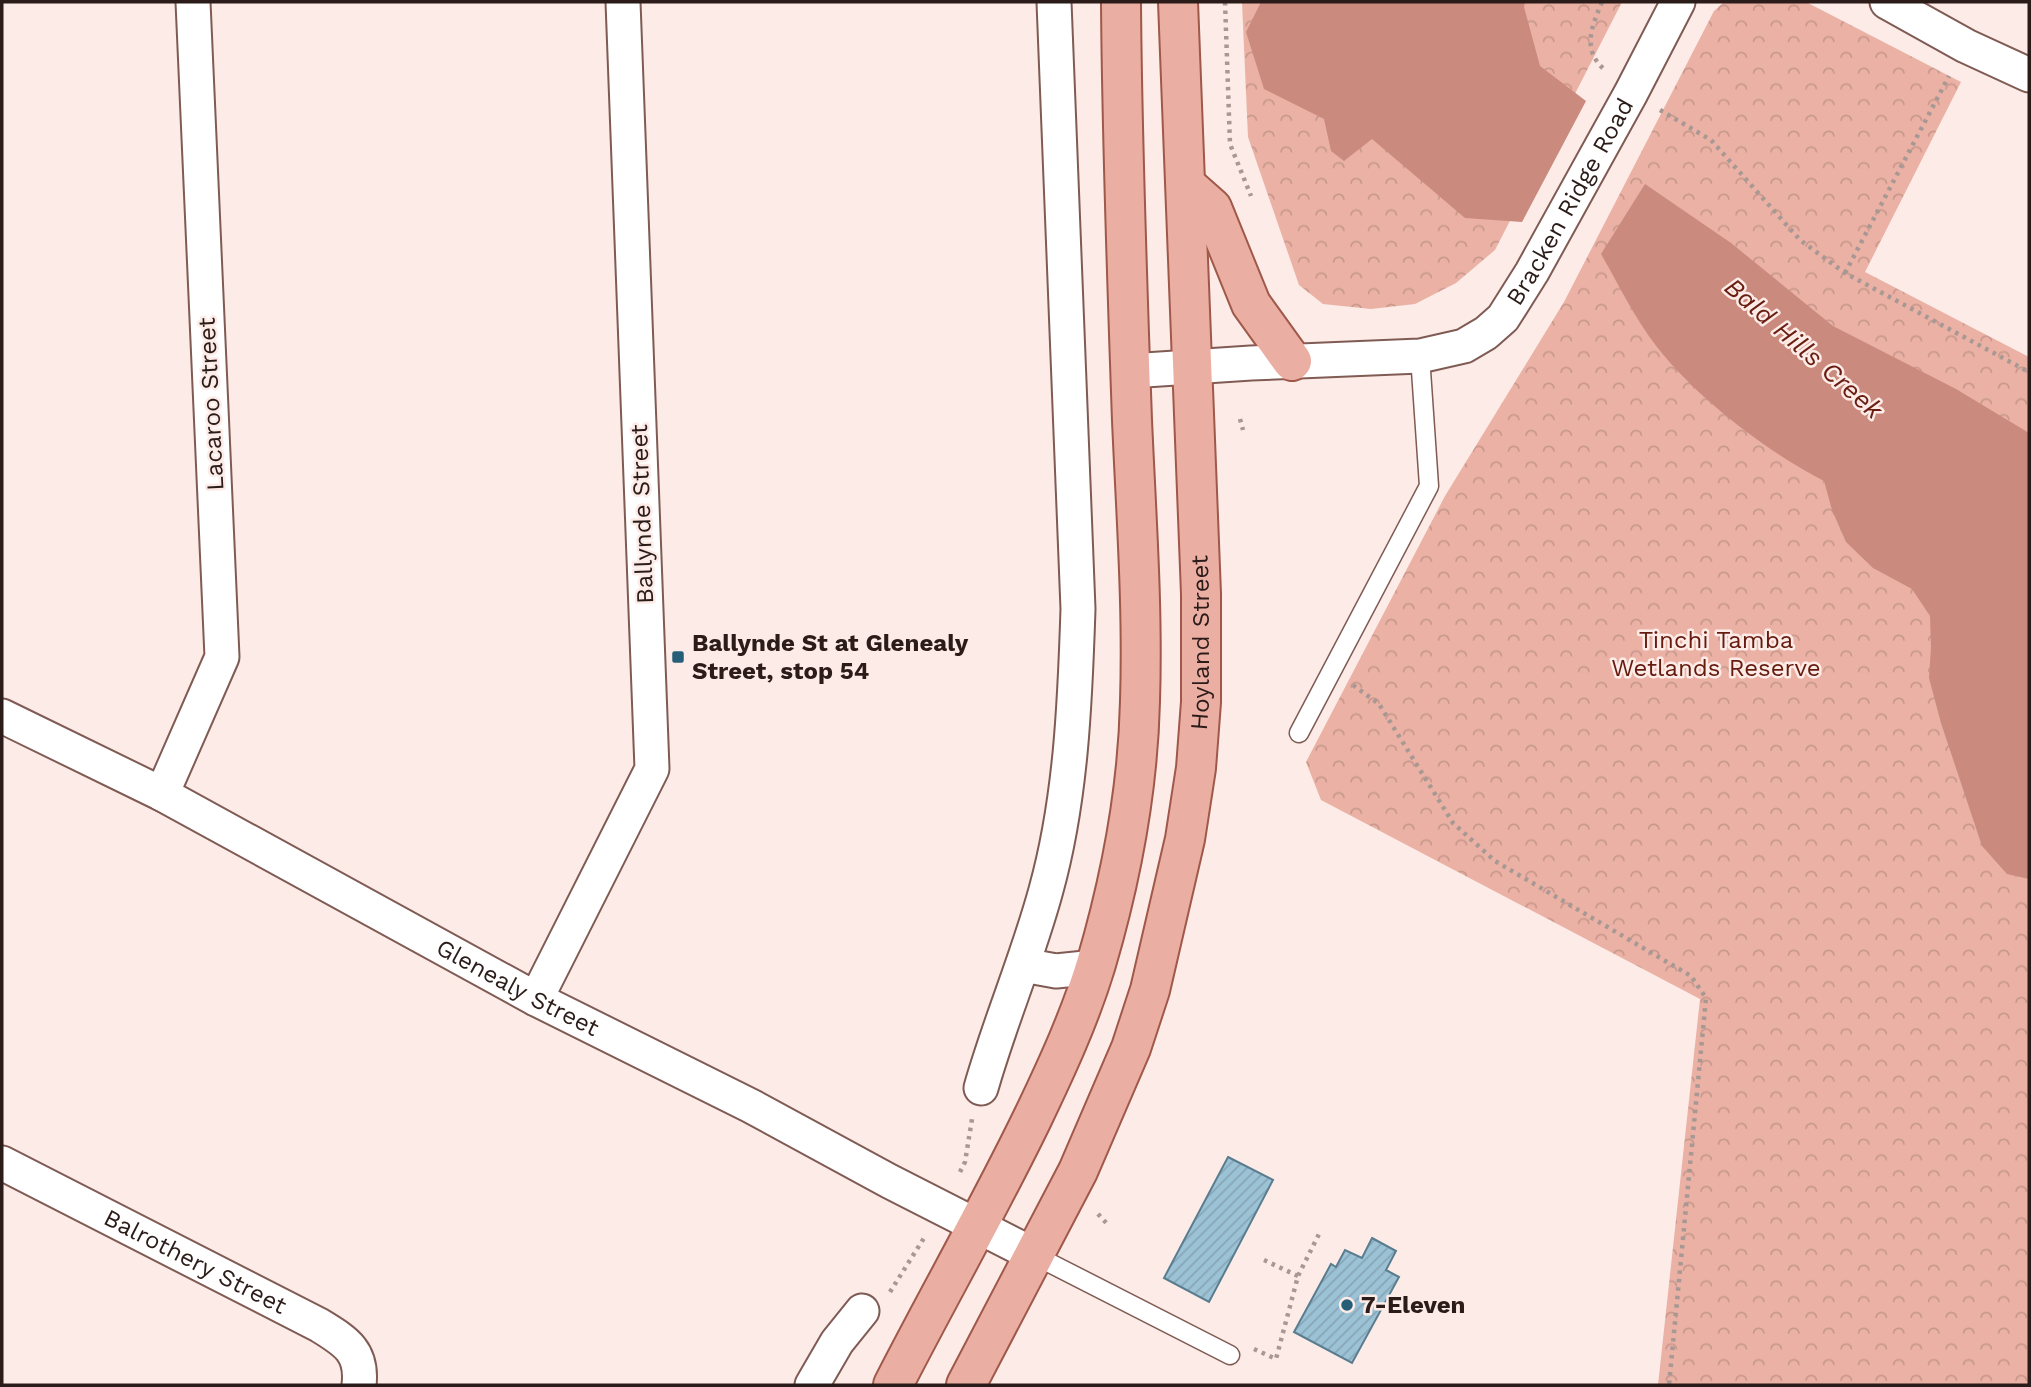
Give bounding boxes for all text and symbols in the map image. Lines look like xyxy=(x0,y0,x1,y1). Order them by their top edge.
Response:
street label: Bracken Ridge Road xyxy=(1501,93,1639,310)
water label: Bald Hills Creek xyxy=(1719,271,1890,425)
street label: Lacaroo Street xyxy=(192,317,230,491)
street label: Ballynde Street xyxy=(625,424,659,604)
street label: Hoyland Street xyxy=(1185,554,1215,731)
park label: Tinchi Tamba Wetlands Reserve xyxy=(1611,626,1821,682)
place label: Ballynde St at Glenealy Street, stop 54 xyxy=(692,629,969,685)
marker: Ballynde St at Glenealy Street, stop 54 xyxy=(670,649,686,665)
street label: Glenealy Street xyxy=(432,933,604,1042)
street label: Balrothery Street xyxy=(99,1204,291,1320)
place label: 7-Eleven xyxy=(1361,1291,1465,1319)
marker: 7-Eleven xyxy=(1339,1297,1355,1313)

